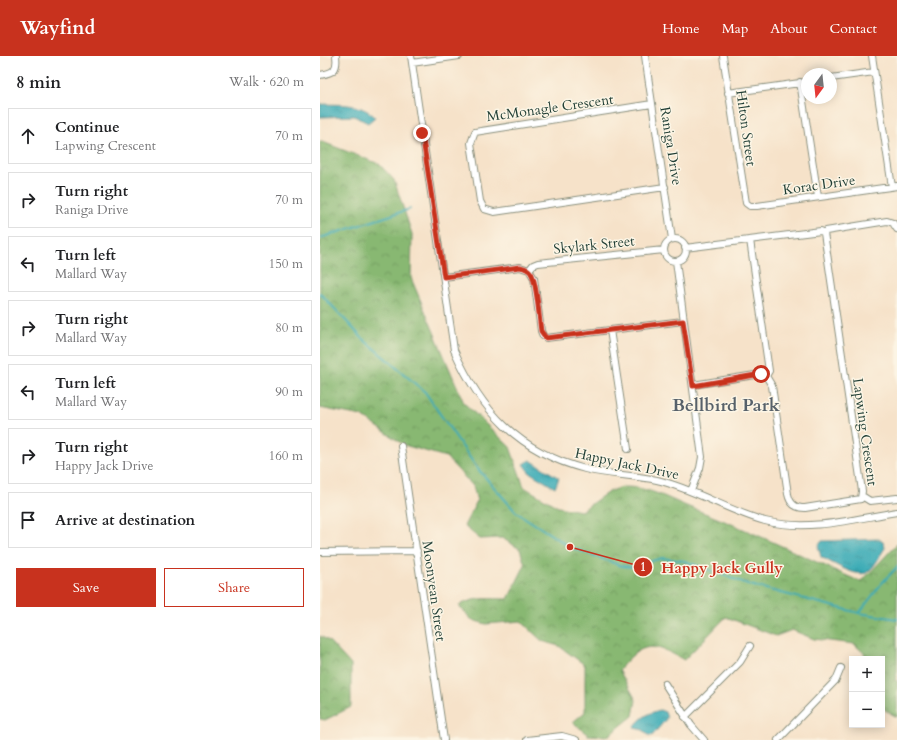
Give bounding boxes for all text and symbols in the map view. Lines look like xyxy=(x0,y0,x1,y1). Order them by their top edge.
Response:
text: Wayfind xyxy=(20,15,95,41)
text: Home xyxy=(662,19,700,38)
text: Map xyxy=(722,19,748,38)
text: About xyxy=(770,19,807,38)
text: Contact xyxy=(829,19,877,38)
north arrow xyxy=(801,68,837,104)
text: 8 min xyxy=(16,71,61,94)
text: Walk · 620 m xyxy=(229,73,304,91)
street label: Hilton Street xyxy=(731,89,761,168)
street label: McMonagle Crescent xyxy=(485,90,615,126)
street label: Raniga Drive xyxy=(655,105,687,187)
text: Continue xyxy=(55,117,120,137)
route end xyxy=(413,124,431,142)
icon: ahead xyxy=(17,125,39,147)
text: 70 m xyxy=(275,127,303,145)
text: Lapwing Crescent xyxy=(55,137,156,155)
street label: Korac Drive xyxy=(781,171,857,199)
text: Turn right xyxy=(55,181,128,201)
icon: right xyxy=(17,189,39,211)
text: 70 m xyxy=(275,191,303,209)
text: Raniga Drive xyxy=(55,201,129,219)
street label: Skylark Street xyxy=(552,231,636,259)
text: Turn left xyxy=(55,245,116,265)
icon: left xyxy=(17,253,39,275)
text: 150 m xyxy=(269,255,303,273)
text: Mallard Way xyxy=(55,265,127,283)
text: Turn right xyxy=(55,309,128,329)
icon: right xyxy=(17,317,39,339)
text: 80 m xyxy=(275,319,303,337)
text: Mallard Way xyxy=(55,329,127,347)
route start xyxy=(752,365,770,383)
text: Turn left xyxy=(55,373,116,393)
street label: Lapwing Crescent xyxy=(848,377,882,488)
icon: left xyxy=(17,381,39,403)
text: 90 m xyxy=(275,383,303,401)
text: Mallard Way xyxy=(55,393,127,411)
district label: Bellbird Park xyxy=(672,393,781,418)
text: Turn right xyxy=(55,437,128,457)
street label: Happy Jack Drive xyxy=(573,444,681,484)
icon: right xyxy=(17,445,39,467)
text: 160 m xyxy=(269,447,303,465)
text: Happy Jack Drive xyxy=(55,457,154,475)
icon: arrive xyxy=(17,509,39,531)
text: Arrive at destination xyxy=(55,510,195,530)
street label: Moonyean Street xyxy=(418,539,451,643)
callout: Happy Jack Gully xyxy=(633,554,790,581)
text: Happy Jack Gully xyxy=(661,558,783,578)
text: 1 xyxy=(640,559,646,575)
button: Save xyxy=(16,568,156,607)
button: Share xyxy=(164,568,304,607)
map controls xyxy=(849,656,885,728)
button: + xyxy=(849,656,885,692)
button: − xyxy=(849,692,885,728)

